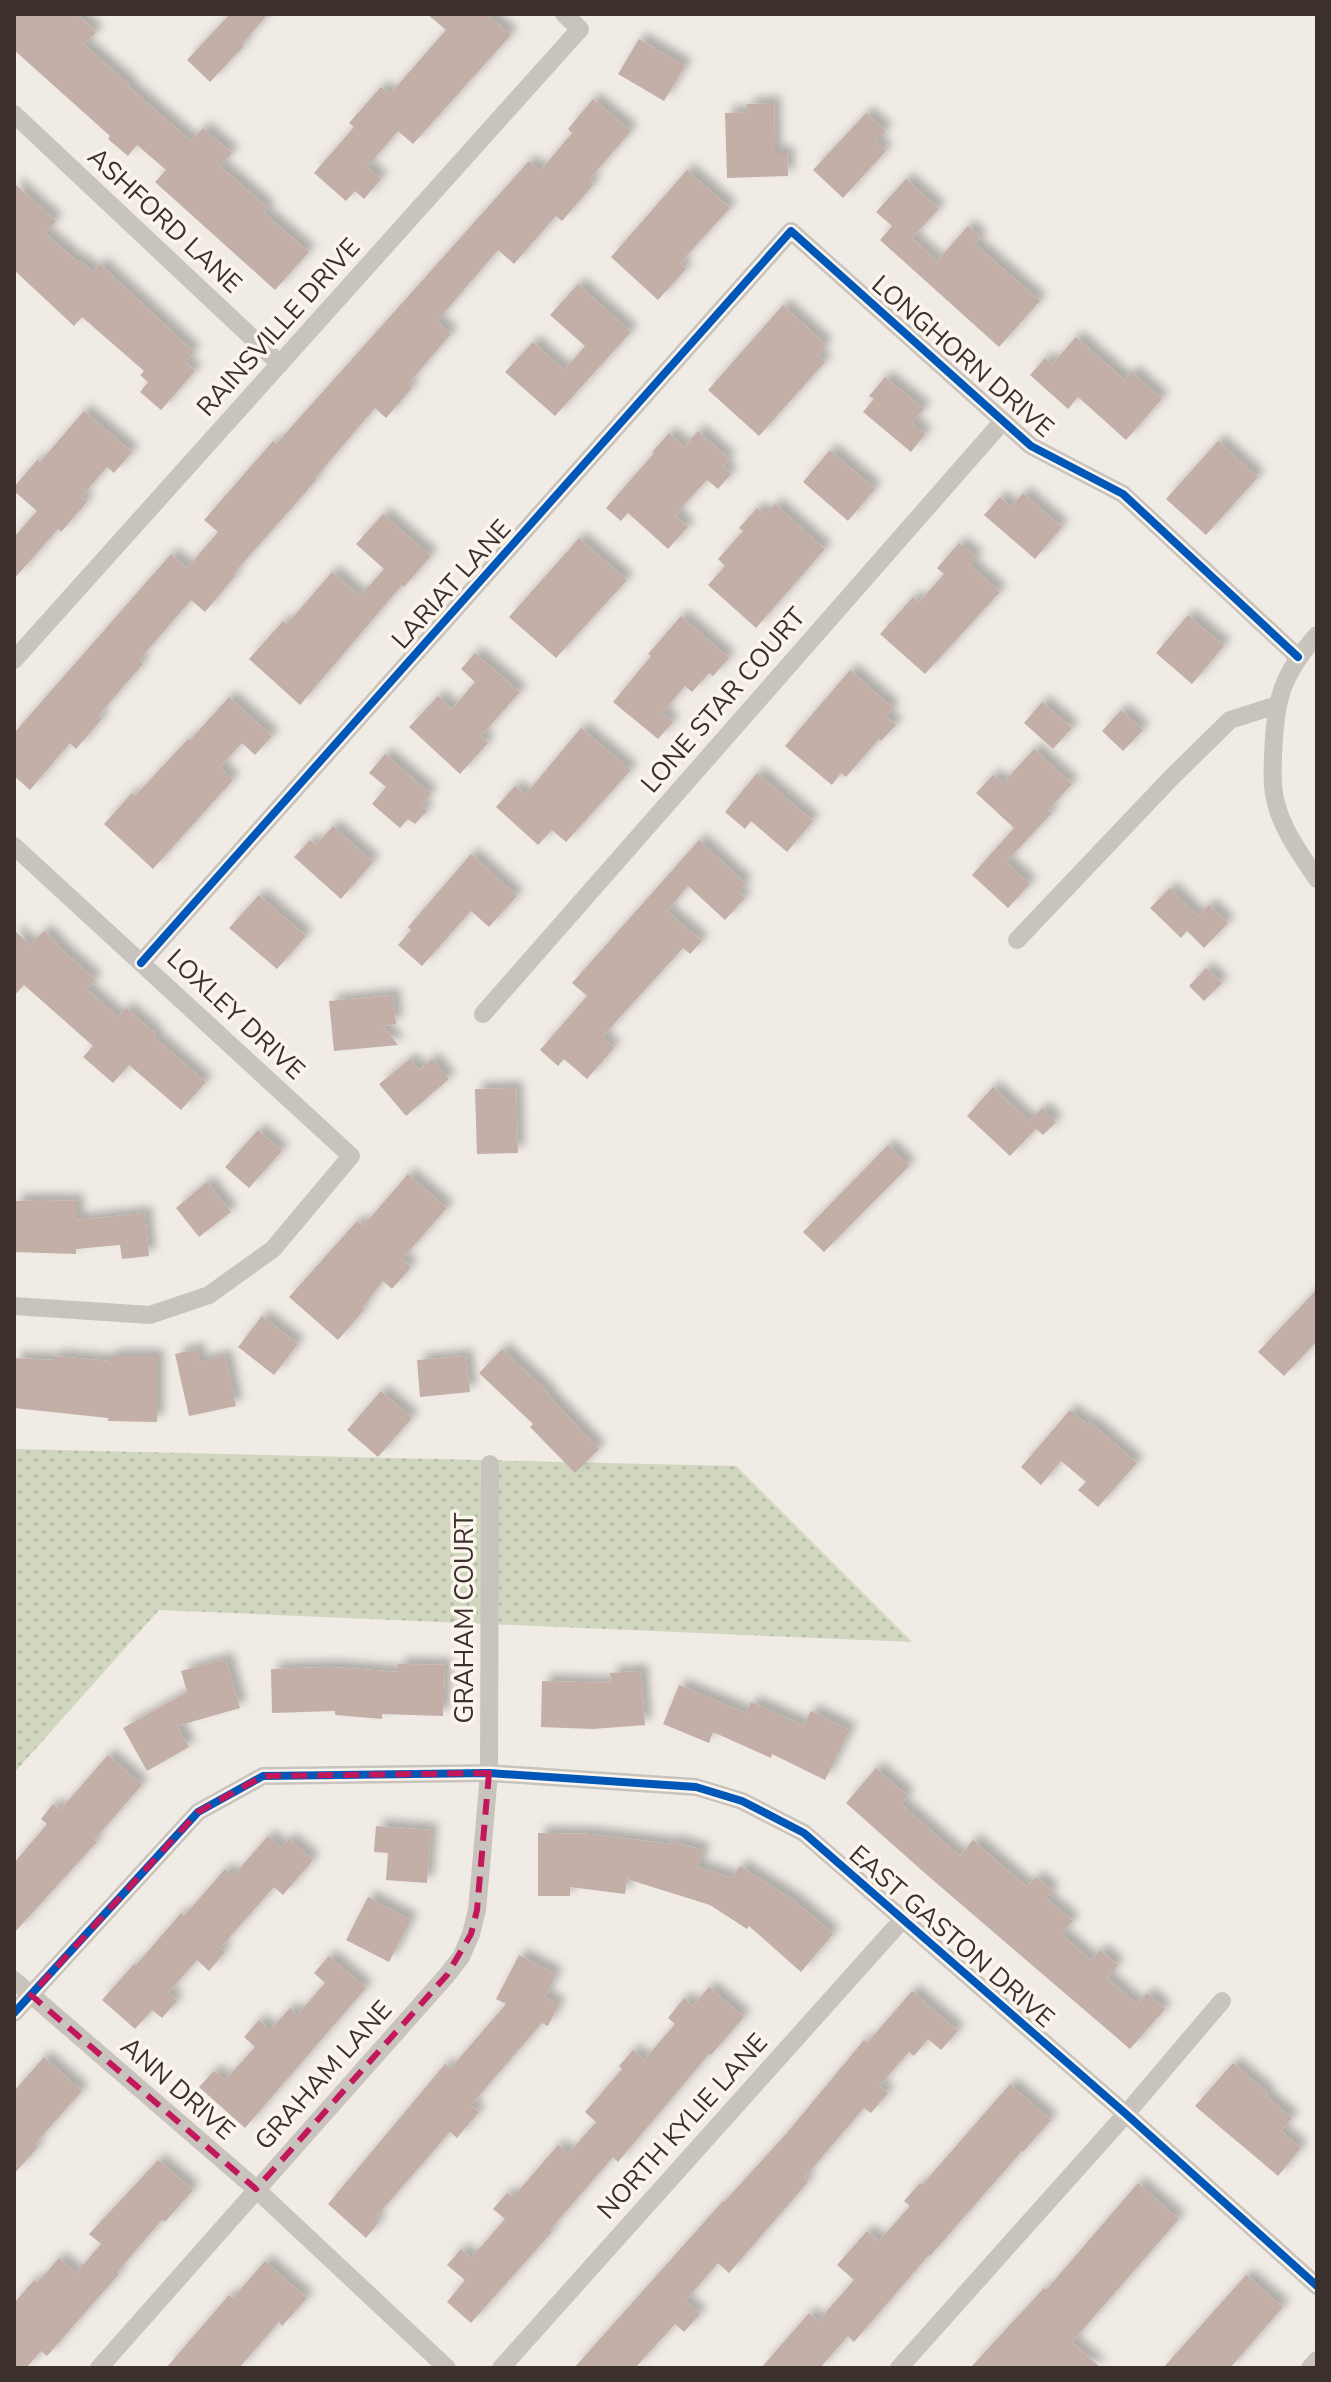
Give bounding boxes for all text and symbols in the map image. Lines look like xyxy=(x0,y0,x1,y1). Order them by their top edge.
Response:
street label: ASHFORD LANE xyxy=(80,140,249,301)
street label: RAINSVILLE DRIVE xyxy=(189,231,368,424)
street label: LONGHORN DRIVE xyxy=(864,267,1061,445)
street label: LARIAT LANE xyxy=(384,512,519,657)
street label: LONE STAR COURT xyxy=(633,600,814,800)
street label: LOXLEY DRIVE xyxy=(159,941,312,1088)
street label: GRAHAM COURT xyxy=(447,1512,482,1723)
street label: EAST GASTON DRIVE xyxy=(841,1837,1062,2035)
street label: GRAHAM LANE xyxy=(247,1993,400,2157)
street label: NORTH KYLIE LANE xyxy=(589,2026,775,2227)
street label: ANN DRIVE xyxy=(113,2029,242,2148)

